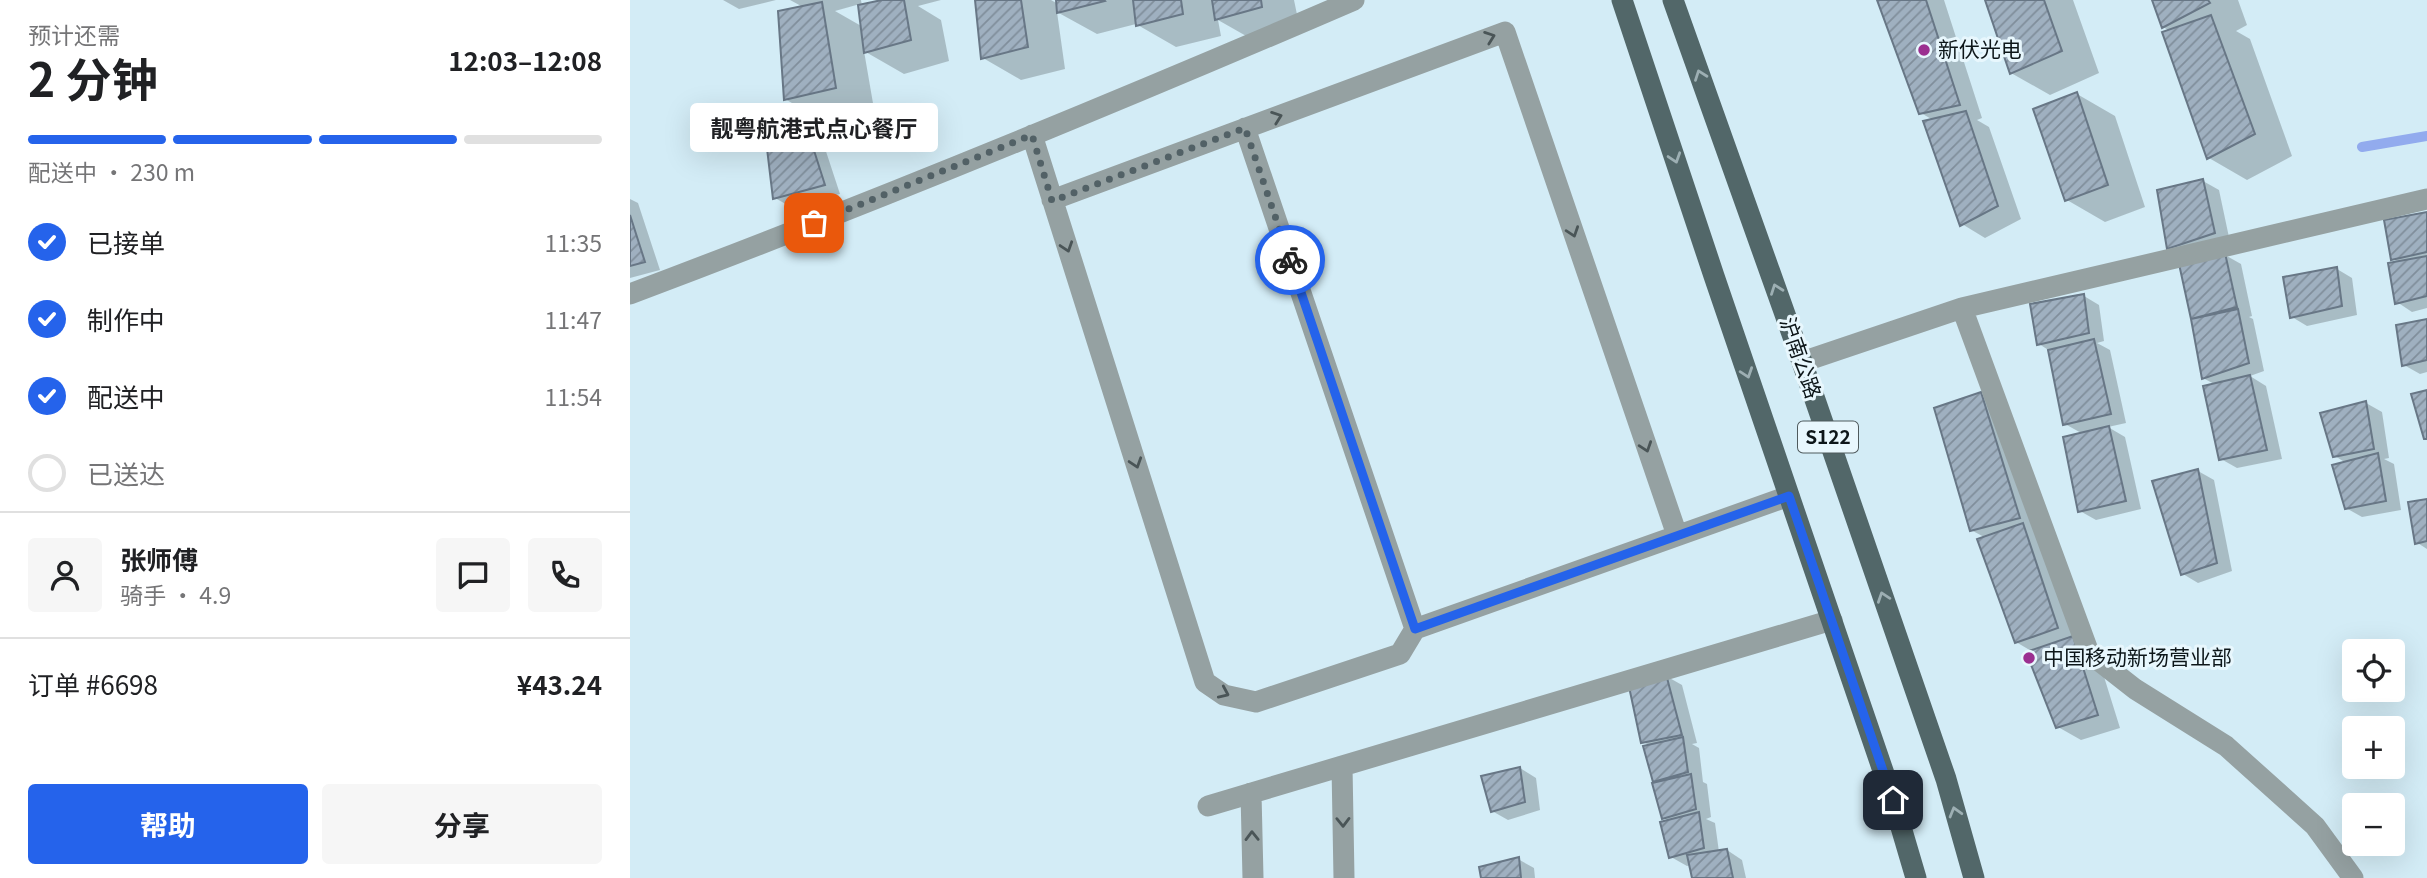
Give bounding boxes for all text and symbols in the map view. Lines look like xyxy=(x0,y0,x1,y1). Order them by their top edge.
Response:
text: 预计还需 xyxy=(28,17,120,51)
one-way arrow xyxy=(1483,31,1495,45)
place label: 新伏光电 xyxy=(1938,33,2022,63)
text: 12:03–12:08 xyxy=(448,41,602,78)
marker: 新伏光电 xyxy=(1916,42,1932,58)
text: 2 分钟 xyxy=(28,44,158,110)
one-way arrow xyxy=(1694,69,1708,81)
callout: 靓粤航港式点心餐厅 xyxy=(690,104,938,153)
text: 靓粤航港式点心餐厅 xyxy=(711,110,918,144)
one-way arrow xyxy=(1270,111,1282,125)
one-way arrow xyxy=(1666,151,1681,163)
text: 配送中 · 230 m xyxy=(28,154,195,188)
pin xyxy=(784,193,844,253)
icon: bag xyxy=(795,204,833,242)
icon: check xyxy=(28,223,66,261)
text: 已接单 xyxy=(87,223,165,260)
text: 11:35 xyxy=(545,225,602,259)
courier xyxy=(1255,225,1325,295)
one-way arrow xyxy=(1565,225,1579,237)
one-way arrow xyxy=(1058,240,1073,252)
icon: bike xyxy=(1271,241,1309,279)
one-way arrow xyxy=(1770,284,1784,296)
icon: check xyxy=(28,300,66,338)
text: 制作中 xyxy=(87,300,165,337)
text: 11:47 xyxy=(545,302,602,336)
street label: 沪南公路 xyxy=(1774,313,1830,402)
one-way arrow xyxy=(1739,367,1753,379)
icon: check xyxy=(28,377,66,415)
text: 配送中 xyxy=(87,377,165,414)
text: 11:54 xyxy=(545,379,602,413)
road number: S122 xyxy=(1798,422,1858,452)
one-way arrow xyxy=(1638,441,1653,453)
text: 已送达 xyxy=(87,454,165,491)
one-way arrow xyxy=(1127,457,1142,469)
button: person xyxy=(28,538,102,612)
button: chat xyxy=(436,538,510,612)
button: phone xyxy=(528,538,602,612)
text: 张师傅 xyxy=(120,540,198,577)
text: 骑手 · 4.9 xyxy=(120,577,231,611)
one-way arrow xyxy=(1877,591,1891,603)
map controls xyxy=(2342,639,2405,856)
button: locate xyxy=(2342,639,2405,702)
place label: 中国移动新场营业部 xyxy=(2043,641,2232,671)
marker: 中国移动新场营业部 xyxy=(2021,650,2037,666)
text: 订单 #6698 xyxy=(28,665,158,702)
text: ¥43.24 xyxy=(517,665,602,702)
one-way arrow xyxy=(1217,685,1229,699)
button: + xyxy=(2342,716,2405,779)
pin xyxy=(1863,770,1923,830)
icon: home xyxy=(1874,781,1912,819)
button: 帮助 xyxy=(28,784,308,864)
button: 分享 xyxy=(322,784,602,864)
button: − xyxy=(2342,793,2405,856)
one-way arrow xyxy=(1949,806,1964,818)
one-way arrow xyxy=(1335,817,1351,828)
one-way arrow xyxy=(1244,830,1260,840)

